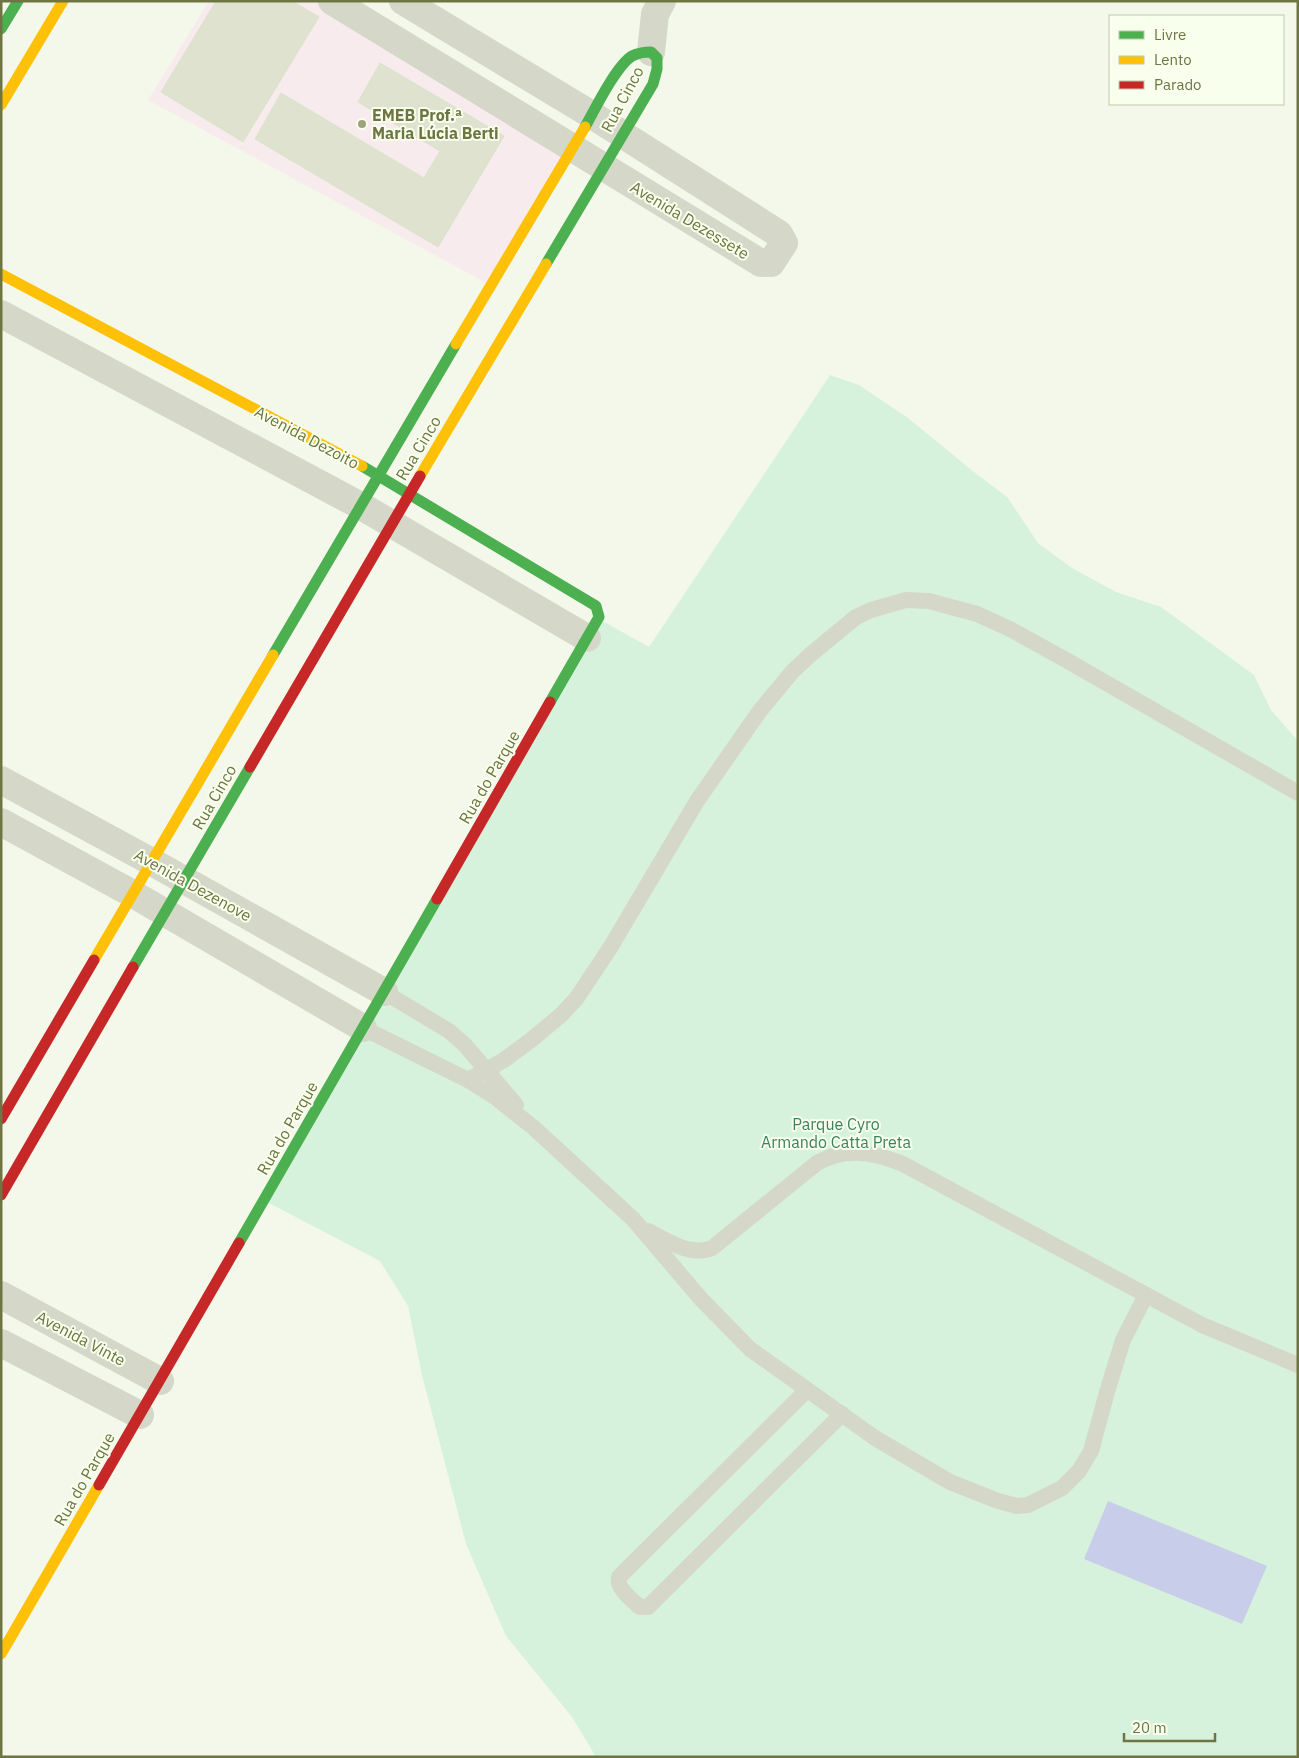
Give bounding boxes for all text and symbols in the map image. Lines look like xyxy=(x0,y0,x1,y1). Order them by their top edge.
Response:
legend xyxy=(1109,15,1284,105)
text: Livre xyxy=(1154,25,1186,44)
text: Lento xyxy=(1154,50,1192,69)
street label: Rua Cinco xyxy=(596,63,648,135)
text: Parado xyxy=(1154,75,1202,94)
place label: EMEB Prof.ª Maria Lúcia Berti xyxy=(372,105,499,143)
marker: EMEB Prof.ª Maria Lúcia Berti xyxy=(356,118,368,130)
street label: Avenida Dezessete xyxy=(627,177,753,264)
street label: Avenida Dezoito xyxy=(251,401,363,473)
street label: Rua Cinco xyxy=(391,412,445,484)
street label: Rua do Parque xyxy=(454,726,524,827)
street label: Rua Cinco xyxy=(187,761,241,833)
street label: Avenida Dezenove xyxy=(131,844,255,926)
street label: Rua do Parque xyxy=(252,1077,322,1178)
park label: Parque Cyro Armando Catta Preta xyxy=(761,1114,911,1152)
street label: Avenida Vinte xyxy=(33,1306,129,1370)
street label: Rua do Parque xyxy=(49,1428,119,1529)
scale bar xyxy=(1124,1710,1215,1742)
text: 20 m xyxy=(1132,1718,1167,1737)

